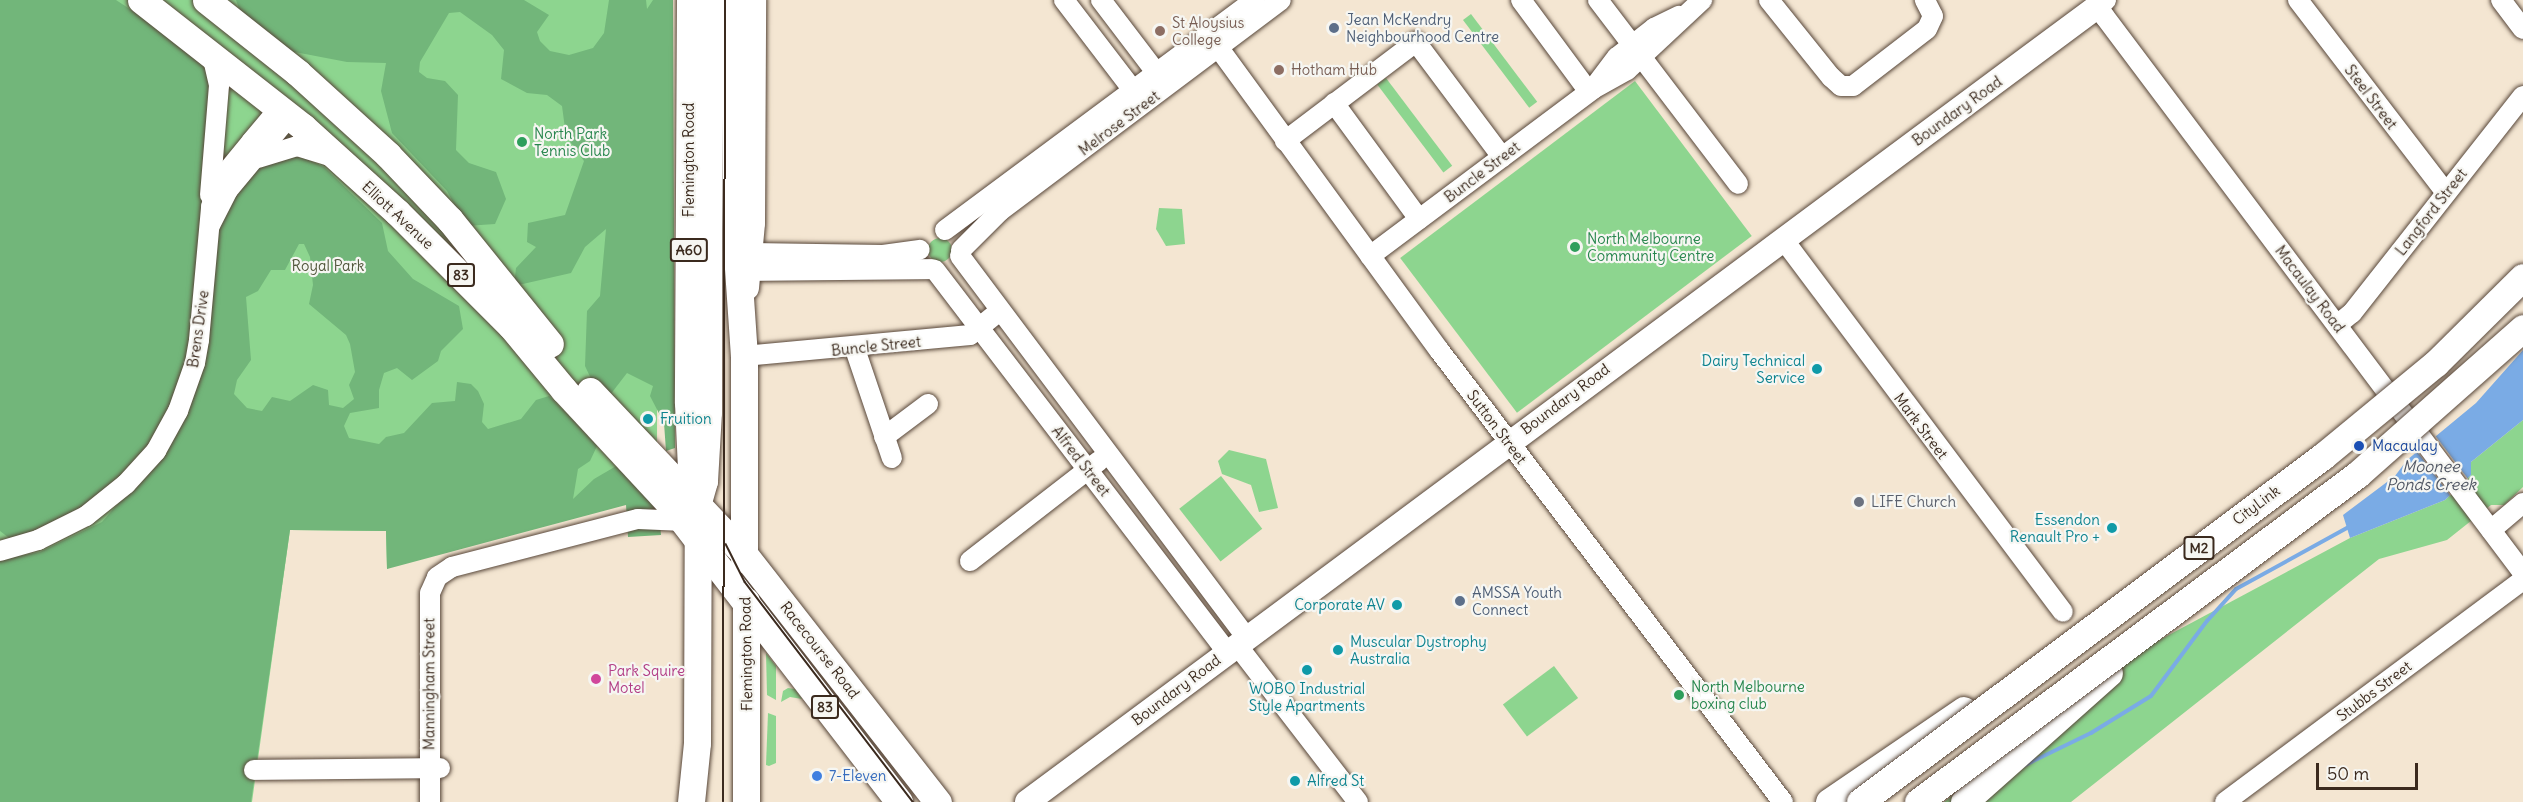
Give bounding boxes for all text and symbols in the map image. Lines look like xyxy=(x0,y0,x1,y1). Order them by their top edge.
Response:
place label: Jean McKendry Neighbourhood Centre xyxy=(1346,10,1499,45)
place label: St Aloysius College xyxy=(1172,13,1244,48)
marker: Jean McKendry Neighbourhood Centre xyxy=(1327,21,1341,35)
marker: St Aloysius College xyxy=(1153,24,1167,38)
place label: Hotham Hub xyxy=(1291,61,1377,79)
street label: Steel Street xyxy=(2341,61,2401,133)
marker: Hotham Hub xyxy=(1272,63,1286,77)
street label: Boundary Road xyxy=(1909,72,2005,150)
street label: Melrose Street xyxy=(1075,87,1163,159)
street label: Flemington Road xyxy=(680,103,698,217)
place label: North Park Tennis Club xyxy=(534,124,610,159)
marker: North Park Tennis Club xyxy=(515,135,529,149)
street label: Buncle Street xyxy=(1441,138,1523,206)
street label: Langford Street xyxy=(2392,165,2470,259)
street label: Elliott Avenue xyxy=(359,177,437,253)
place label: North Melbourne Community Centre xyxy=(1587,229,1714,264)
road number: A60 xyxy=(670,239,708,261)
marker: North Melbourne Community Centre xyxy=(1568,240,1582,254)
street label: Macaulay Road xyxy=(2271,242,2349,336)
park label: Royal Park xyxy=(292,257,364,275)
road number: 83 xyxy=(446,264,476,286)
street label: Brens Drive xyxy=(184,289,212,369)
street label: Buncle Street xyxy=(830,332,922,360)
place label: Dairy Technical Service xyxy=(1702,351,1805,386)
street label: Boundary Road xyxy=(1517,360,1613,438)
marker: Dairy Technical Service xyxy=(1810,362,1824,376)
street label: Sutton Street xyxy=(1463,386,1531,468)
street label: Mark Street xyxy=(1890,389,1952,463)
place label: Fruition xyxy=(660,410,712,428)
marker: Fruition xyxy=(641,412,655,426)
street label: Alfred Street xyxy=(1048,422,1114,500)
marker: Macaulay xyxy=(2350,437,2368,455)
place label: Macaulay xyxy=(2372,437,2438,455)
water label: Moonee Ponds Creek xyxy=(2386,456,2476,494)
street label: CityLink xyxy=(2229,481,2283,529)
place label: LIFE Church xyxy=(1871,493,1956,511)
marker: LIFE Church xyxy=(1852,495,1866,509)
place label: Essendon Renault Pro + xyxy=(2010,510,2100,545)
marker: Essendon Renault Pro + xyxy=(2105,521,2119,535)
road number: M2 xyxy=(2182,537,2216,559)
place label: AMSSA Youth Connect xyxy=(1472,583,1562,618)
marker: AMSSA Youth Connect xyxy=(1453,594,1467,608)
place label: Corporate AV xyxy=(1294,596,1385,614)
street label: Flemington Road xyxy=(736,597,756,711)
street label: Racecourse Road xyxy=(777,598,863,702)
marker: Corporate AV xyxy=(1390,598,1404,612)
street label: Manningham Street xyxy=(420,618,438,750)
place label: Muscular Dystrophy Australia xyxy=(1350,632,1487,667)
marker: Muscular Dystrophy Australia xyxy=(1331,643,1345,657)
street label: Boundary Road xyxy=(1128,651,1224,729)
street label: Stubbs Street xyxy=(2333,657,2415,725)
place label: Park Squire Motel xyxy=(608,661,685,696)
marker: WOBO Industrial Style Apartments xyxy=(1300,663,1314,677)
marker: Park Squire Motel xyxy=(589,672,603,686)
place label: North Melbourne boxing club xyxy=(1691,677,1805,712)
place label: WOBO Industrial Style Apartments xyxy=(1249,679,1365,714)
marker: North Melbourne boxing club xyxy=(1672,688,1686,702)
road number: 83 xyxy=(810,696,840,718)
scale bar xyxy=(2319,751,2421,789)
text: 50 m xyxy=(2327,762,2369,785)
place label: 7-Eleven xyxy=(829,767,887,785)
marker: 7-Eleven xyxy=(810,769,824,783)
place label: Alfred St xyxy=(1307,772,1364,790)
marker: Alfred St xyxy=(1288,774,1302,788)

